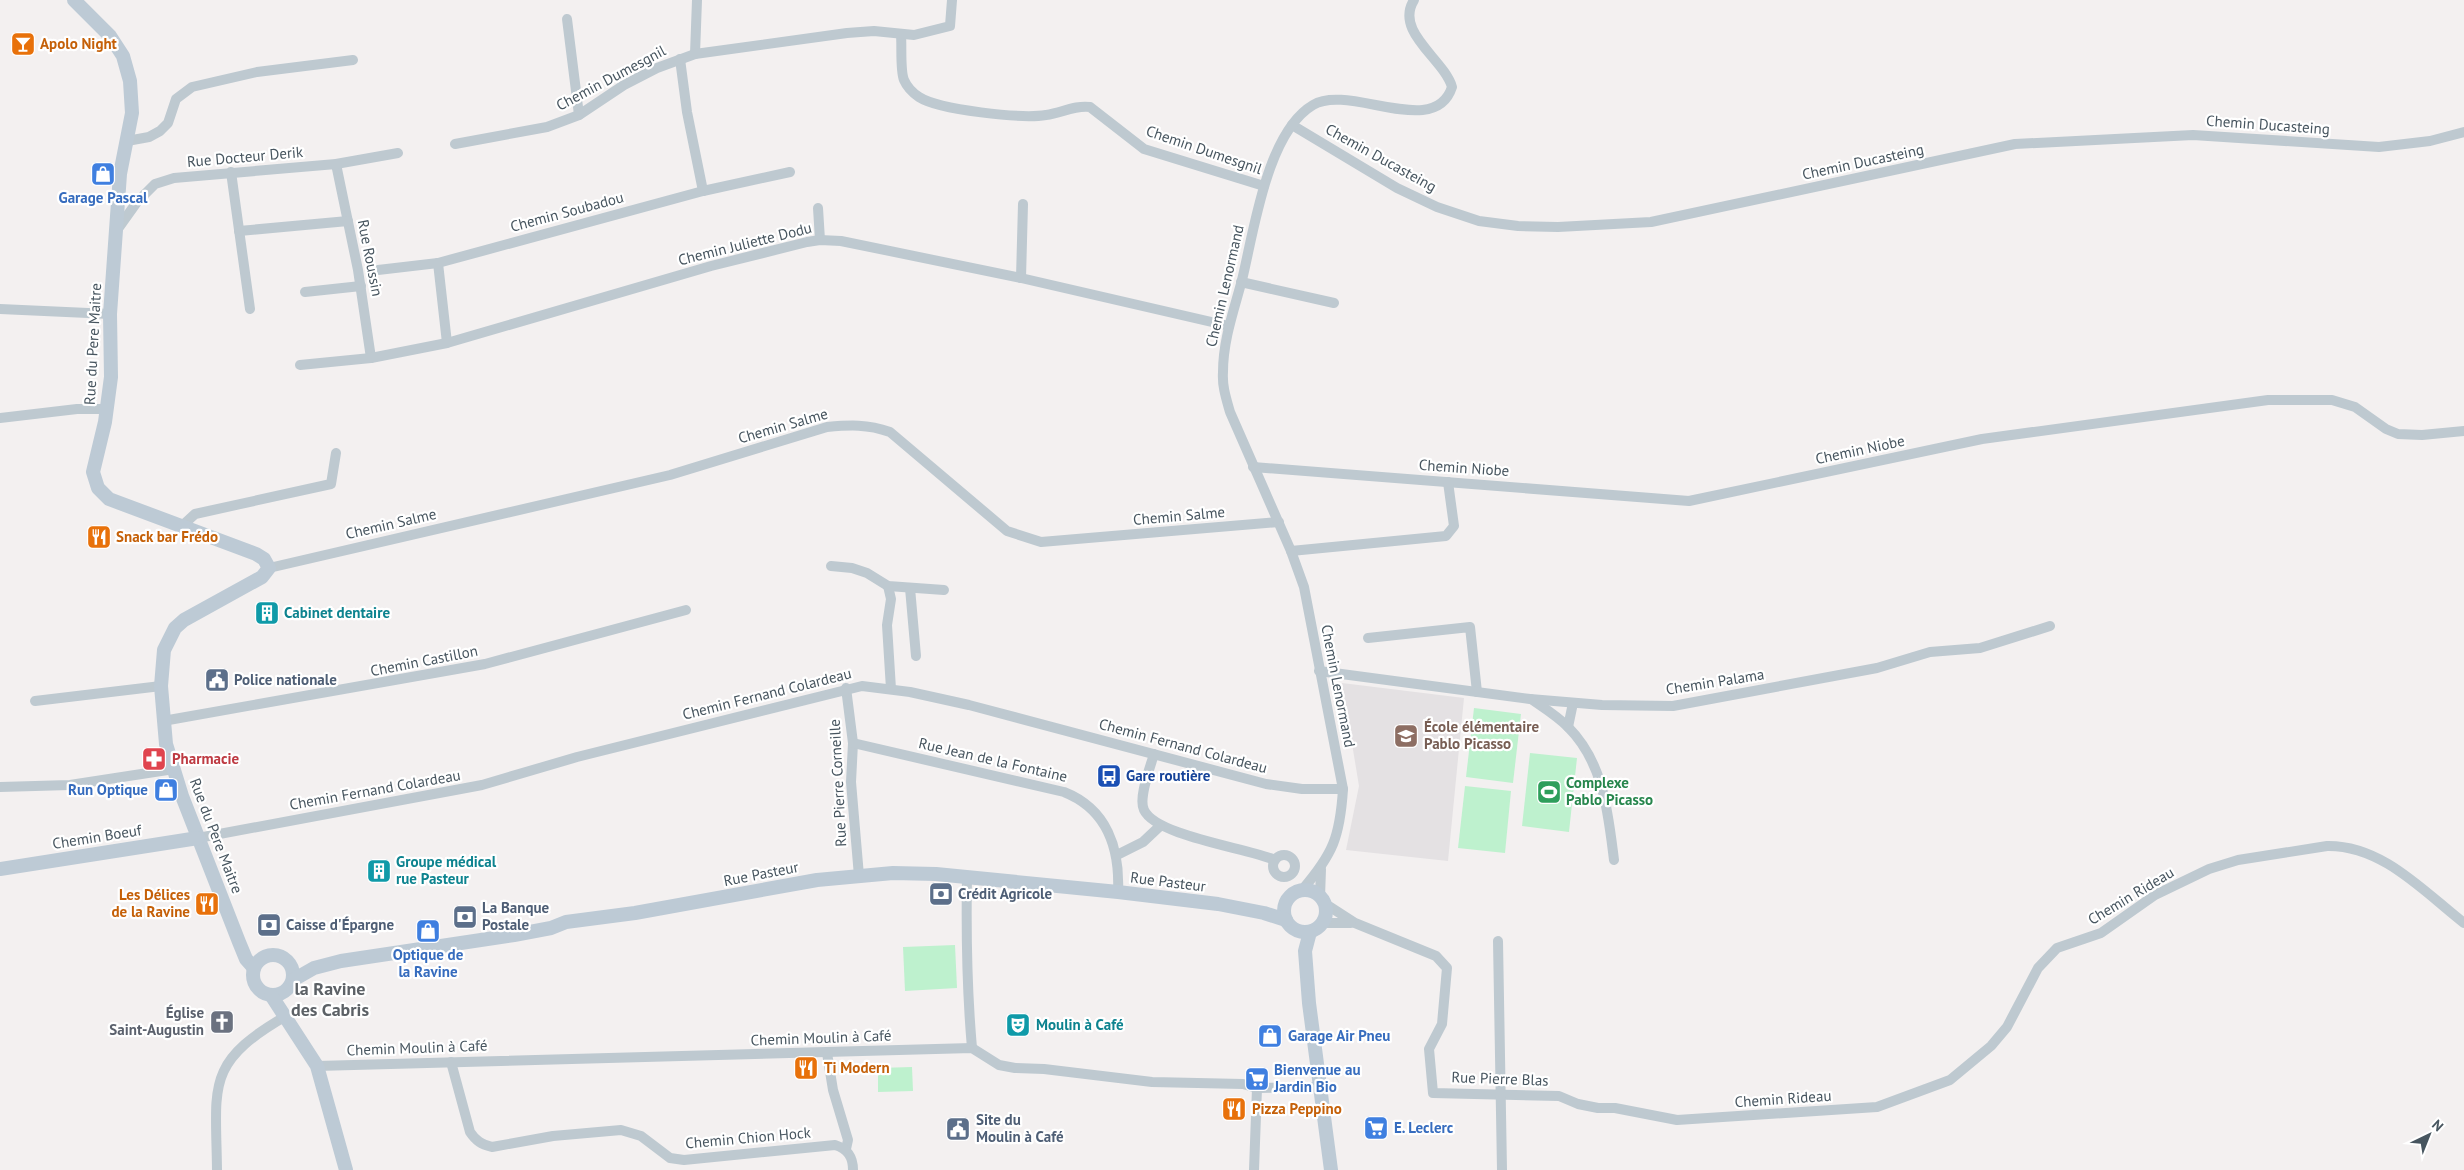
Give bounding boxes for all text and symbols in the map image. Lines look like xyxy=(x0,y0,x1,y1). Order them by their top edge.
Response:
bar icon: Apolo Night xyxy=(10,31,36,57)
place label: Apolo Night xyxy=(40,34,118,53)
street label: Chemin Dumesgnil xyxy=(553,40,669,114)
street label: Chemin Ducasteing xyxy=(2205,111,2331,138)
street label: Chemin Ducasteing xyxy=(1322,119,1440,196)
street label: Chemin Dumesgnil xyxy=(1144,121,1265,178)
street label: Chemin Ducasteing xyxy=(1800,139,1926,184)
street label: Rue Docteur Derik xyxy=(186,142,305,171)
shop icon: Garage Pascal xyxy=(90,161,116,187)
street label: Chemin Soubadou xyxy=(508,187,626,236)
place label: Garage Pascal xyxy=(59,188,148,207)
street label: Rue Roussin xyxy=(354,218,387,298)
street label: Chemin Juliette Dodu xyxy=(676,218,814,269)
street label: Chemin Lenormand xyxy=(1201,223,1248,349)
street label: Rue du Pere Maitre xyxy=(80,283,105,405)
street label: Chemin Salme xyxy=(736,404,830,447)
street label: Chemin Niobe xyxy=(1814,431,1906,468)
street label: Chemin Niobe xyxy=(1418,455,1510,480)
street label: Chemin Salme xyxy=(1132,502,1226,529)
street label: Chemin Salme xyxy=(344,504,438,543)
restaurant icon: Snack bar Frédo xyxy=(86,524,112,550)
place label: Snack bar Frédo xyxy=(116,527,218,546)
building icon: Cabinet dentaire xyxy=(254,600,280,626)
place label: Cabinet dentaire xyxy=(284,603,390,622)
street label: Chemin Lenormand xyxy=(1317,623,1360,749)
street label: Chemin Castillon xyxy=(369,641,479,680)
street label: Chemin Fernand Colardeau xyxy=(680,663,853,724)
street label: Chemin Palama xyxy=(1664,664,1766,699)
public building icon: Police nationale xyxy=(204,667,230,693)
place label: Police nationale xyxy=(234,670,337,689)
street label: Chemin Fernand Colardeau xyxy=(1097,714,1269,777)
place label: École élémentaire Pablo Picasso xyxy=(1424,717,1539,753)
street label: Rue Pierre Corneille xyxy=(825,719,850,847)
school or university icon: École élémentaire Pablo Picasso xyxy=(1393,723,1419,749)
street label: Rue Jean de la Fontaine xyxy=(917,733,1069,786)
pharmacy icon: Pharmacie xyxy=(141,746,167,772)
place label: Pharmacie xyxy=(172,749,240,768)
bus stop icon: Gare routière xyxy=(1096,763,1122,789)
street label: Chemin Fernand Colardeau xyxy=(288,765,462,814)
place label: Gare routière xyxy=(1126,766,1211,785)
place label: Complexe Pablo Picasso xyxy=(1566,773,1653,809)
street label: Rue du Pere Maitre xyxy=(186,775,247,896)
shop icon: Run Optique xyxy=(153,777,179,803)
sports icon: Complexe Pablo Picasso xyxy=(1536,779,1562,805)
place label: Run Optique xyxy=(68,780,148,799)
street label: Chemin Boeuf xyxy=(51,820,144,853)
place label: Groupe médical rue Pasteur xyxy=(396,852,497,888)
street label: Rue Pasteur xyxy=(722,857,800,890)
building icon: Groupe médical rue Pasteur xyxy=(366,858,392,884)
street label: Chemin Rideau xyxy=(2084,862,2177,929)
street label: Rue Pasteur xyxy=(1129,867,1207,896)
bank icon: Crédit Agricole xyxy=(928,881,954,907)
place label: Crédit Agricole xyxy=(958,884,1052,903)
place label: Les Délices de la Ravine xyxy=(111,885,190,921)
restaurant icon: Les Délices de la Ravine xyxy=(194,891,220,917)
place label: La Banque Postale xyxy=(482,898,550,934)
bank icon: La Banque Postale xyxy=(452,904,478,930)
bank icon: Caisse d'Épargne xyxy=(256,912,282,938)
place label: Caisse d'Épargne xyxy=(286,915,395,934)
shop icon: Optique de la Ravine xyxy=(415,918,441,944)
place label: Optique de la Ravine xyxy=(393,945,464,981)
district label: la Ravine des Cabris xyxy=(291,977,369,1021)
place label: Église Saint-Augustin xyxy=(109,1003,204,1039)
church icon: Église Saint-Augustin xyxy=(209,1009,235,1035)
theatre icon: Moulin à Café xyxy=(1005,1012,1031,1038)
place label: Moulin à Café xyxy=(1036,1015,1124,1034)
shop icon: Garage Air Pneu xyxy=(1257,1023,1283,1049)
street label: Chemin Moulin à Café xyxy=(750,1026,892,1049)
place label: Garage Air Pneu xyxy=(1288,1026,1390,1045)
street label: Chemin Moulin à Café xyxy=(346,1036,488,1059)
restaurant icon: Ti Modern xyxy=(793,1055,819,1081)
place label: Ti Modern xyxy=(824,1058,890,1077)
place label: Bienvenue au Jardin Bio xyxy=(1273,1060,1361,1096)
supermarket icon: Bienvenue au Jardin Bio xyxy=(1244,1066,1270,1092)
street label: Rue Pierre Blas xyxy=(1451,1067,1549,1090)
street label: Chemin Rideau xyxy=(1734,1086,1832,1111)
restaurant icon: Pizza Peppino xyxy=(1221,1096,1247,1122)
place label: Pizza Peppino xyxy=(1252,1099,1342,1118)
place label: Site du Moulin à Café xyxy=(976,1110,1064,1146)
north arrow xyxy=(2404,1110,2454,1160)
supermarket icon: E. Leclerc xyxy=(1363,1115,1389,1141)
public building icon: Site du Moulin à Café xyxy=(945,1116,971,1142)
text: N xyxy=(2428,1116,2447,1135)
place label: E. Leclerc xyxy=(1394,1118,1454,1137)
street label: Chemin Chion Hock xyxy=(684,1122,812,1152)

